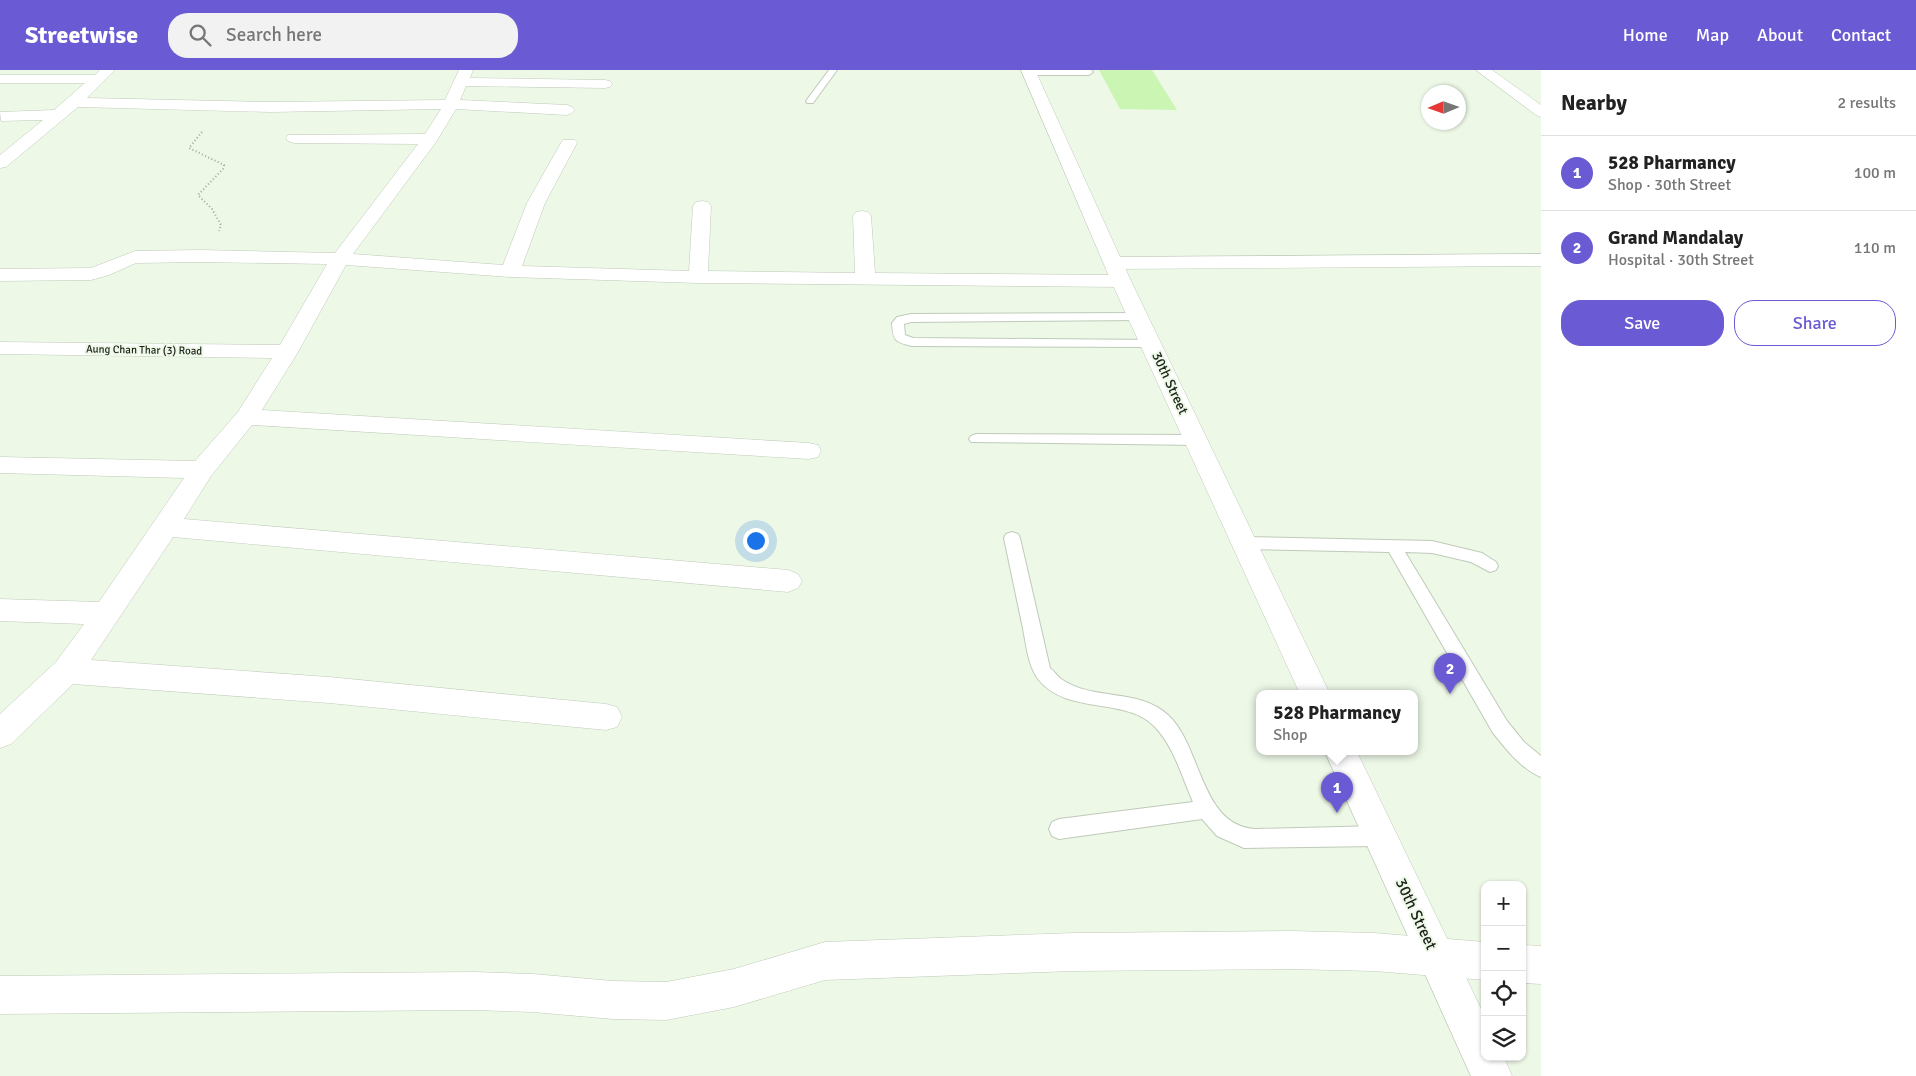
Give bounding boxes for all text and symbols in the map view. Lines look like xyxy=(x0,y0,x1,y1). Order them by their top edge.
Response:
search box xyxy=(168,13,518,58)
text: Streetwise xyxy=(25,20,138,50)
icon: search xyxy=(186,21,214,49)
text: Search here xyxy=(226,23,322,47)
text: Home xyxy=(1623,24,1668,46)
text: Map xyxy=(1696,24,1729,46)
text: About xyxy=(1757,24,1803,46)
text: Contact xyxy=(1831,24,1891,46)
north arrow xyxy=(1421,85,1466,130)
text: Nearby xyxy=(1561,90,1627,116)
text: 2 results xyxy=(1837,93,1896,113)
text: 528 Pharmancy xyxy=(1608,151,1736,175)
text: 1 xyxy=(1573,163,1581,183)
text: 100 m xyxy=(1854,163,1896,183)
text: Shop · 30th Street xyxy=(1608,175,1731,195)
text: Grand Mandalay xyxy=(1608,226,1743,250)
text: 2 xyxy=(1573,238,1581,258)
text: 110 m xyxy=(1854,238,1896,258)
text: Hospital · 30th Street xyxy=(1608,250,1754,270)
button: Save xyxy=(1561,300,1724,346)
button: Share xyxy=(1734,300,1896,346)
street label: Aung Chan Thar (3) Road xyxy=(86,342,202,358)
street label: 30th Street xyxy=(1148,349,1192,417)
your location xyxy=(743,528,769,554)
pin: 2 xyxy=(1434,653,1466,694)
popup xyxy=(1256,690,1418,755)
text: 528 Pharmancy xyxy=(1273,701,1401,725)
text: Shop xyxy=(1273,725,1308,745)
pin: 1 xyxy=(1321,772,1353,813)
street label: 30th Street xyxy=(1391,875,1441,953)
map controls xyxy=(1481,881,1526,1061)
button: + xyxy=(1481,881,1526,926)
button: − xyxy=(1481,926,1526,971)
button: locate xyxy=(1481,971,1526,1016)
button: layers xyxy=(1481,1016,1526,1061)

